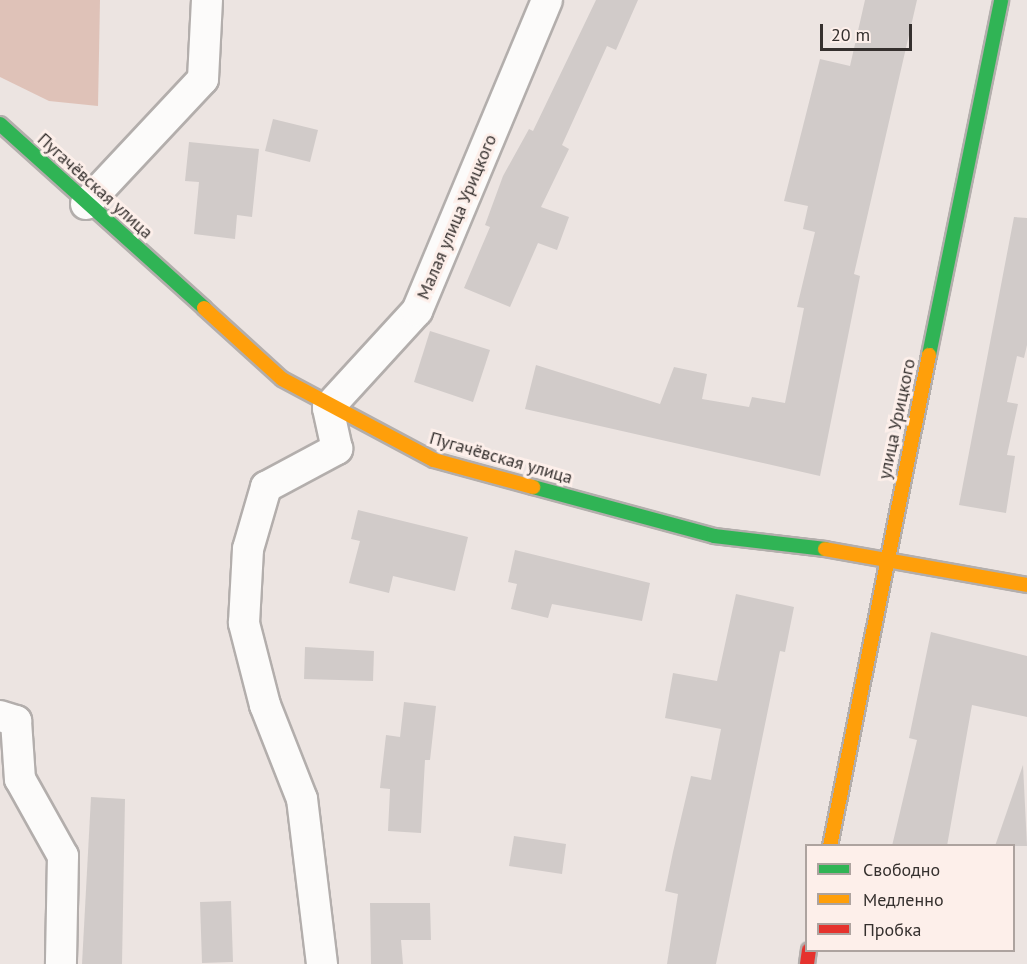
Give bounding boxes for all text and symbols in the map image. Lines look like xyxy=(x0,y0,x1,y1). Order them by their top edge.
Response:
scale bar xyxy=(823,12,914,50)
text: 20 m xyxy=(831,23,870,46)
street label: Пугачёвская улица xyxy=(33,129,157,243)
street label: Малая улица Урицкого xyxy=(412,131,502,303)
street label: улица Урицкого xyxy=(874,357,920,481)
street label: Пугачёвская улица xyxy=(427,427,575,489)
legend xyxy=(805,844,1015,952)
text: Свободно xyxy=(863,858,940,881)
text: Медленно xyxy=(863,888,944,911)
text: Пробка xyxy=(863,918,921,941)

